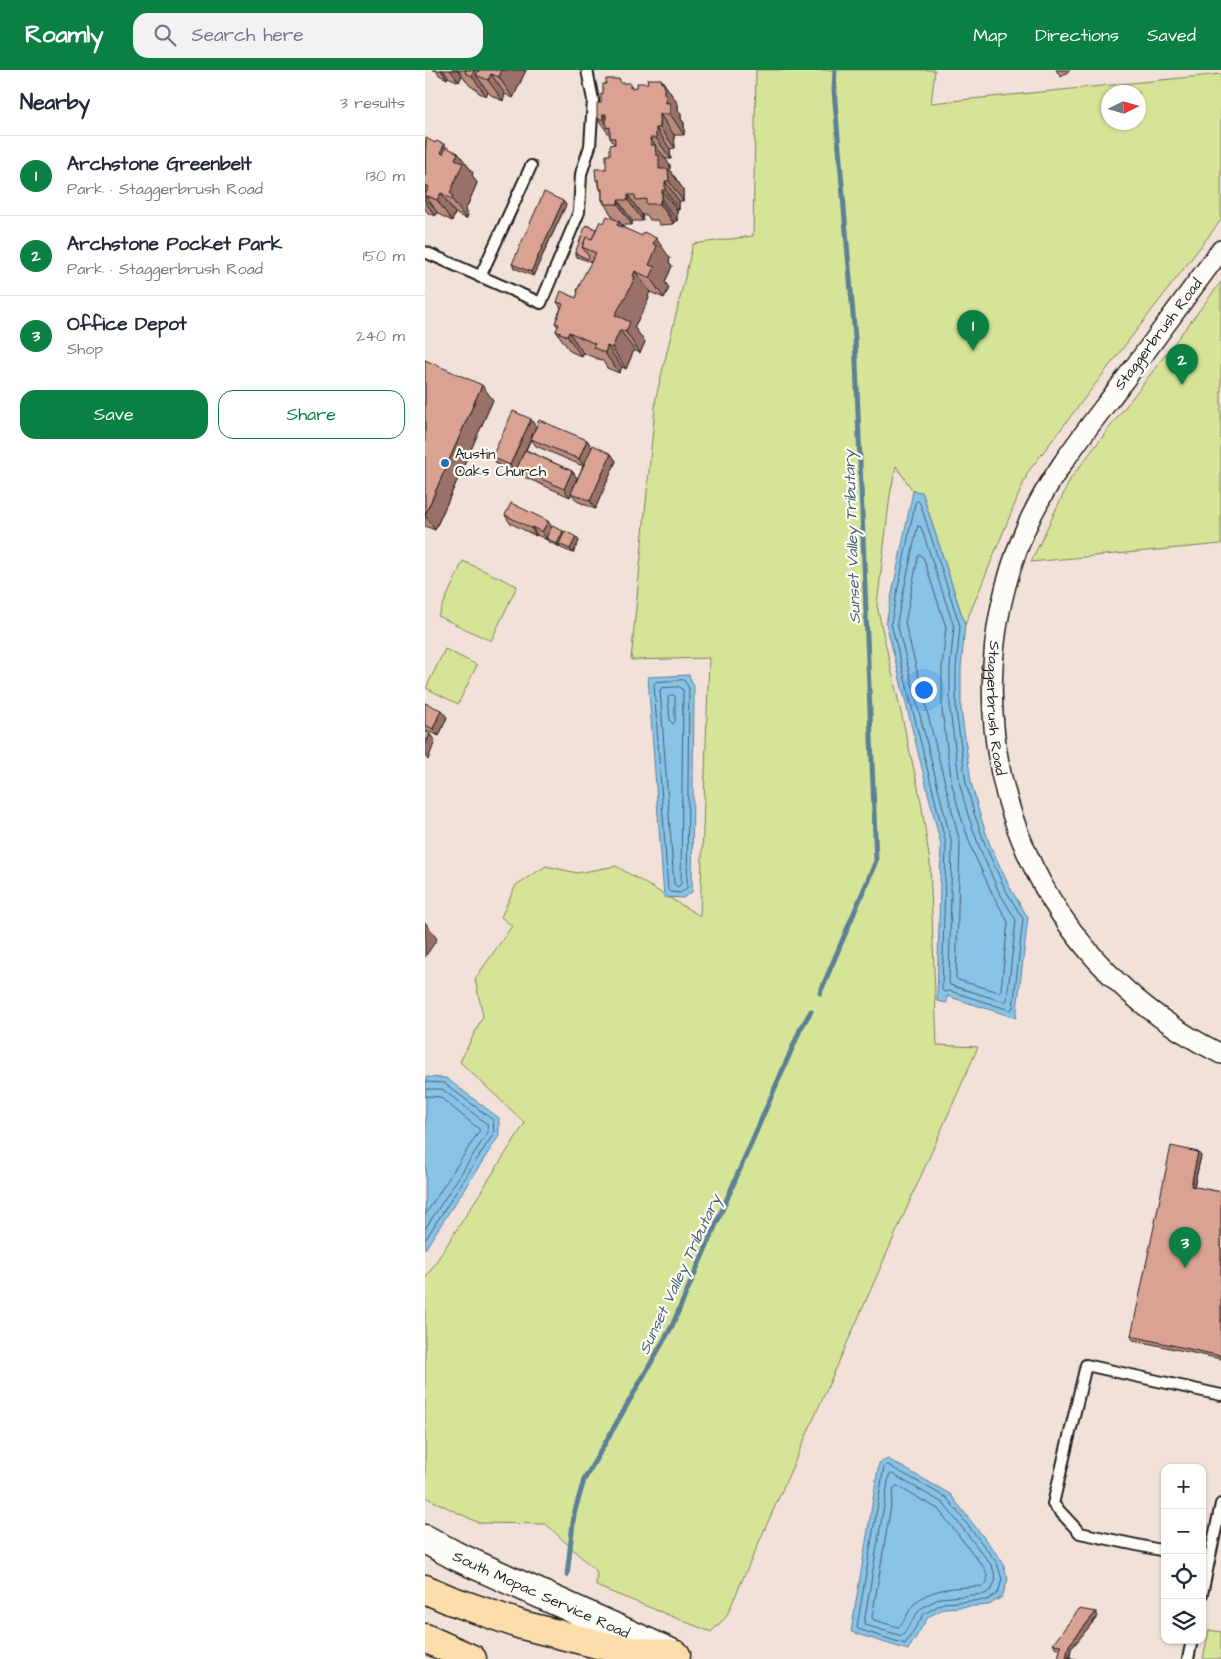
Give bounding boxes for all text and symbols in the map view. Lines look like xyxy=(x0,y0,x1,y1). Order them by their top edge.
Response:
search box xyxy=(133,13,483,58)
text: Roamly xyxy=(25,18,103,52)
icon: search xyxy=(151,21,179,49)
text: Search here xyxy=(191,22,304,49)
text: Map xyxy=(973,23,1007,48)
text: Directions xyxy=(1035,23,1119,48)
text: Saved xyxy=(1147,23,1196,48)
north arrow xyxy=(1101,85,1146,130)
text: Nearby xyxy=(20,88,90,117)
text: 3 results xyxy=(340,92,405,114)
text: Archstone Greenbelt xyxy=(67,151,252,178)
text: 1 xyxy=(35,165,37,187)
text: 130 m xyxy=(366,165,405,187)
text: Park · Staggerbrush Road xyxy=(67,178,263,200)
text: Archstone Pocket Park xyxy=(67,231,282,258)
text: 2 xyxy=(31,245,41,267)
text: 150 m xyxy=(363,245,405,267)
text: Park · Staggerbrush Road xyxy=(67,258,263,280)
street label: Staggerbrush Road xyxy=(1109,274,1208,395)
pin: 1 xyxy=(957,310,989,351)
text: Office Depot xyxy=(67,311,187,338)
text: 3 xyxy=(32,325,40,347)
text: 240 m xyxy=(356,325,405,347)
text: Shop xyxy=(67,338,103,360)
pin: 2 xyxy=(1166,344,1198,385)
button: Save xyxy=(20,390,208,439)
button: Share xyxy=(218,390,405,439)
place label: Austin Oaks Church xyxy=(455,444,547,482)
water label: Sunset Valley Tributary xyxy=(838,448,867,624)
marker: Austin Oaks Church xyxy=(439,457,451,469)
street label: Staggerbrush Road xyxy=(980,640,1011,778)
your location xyxy=(911,677,937,703)
water label: Sunset Valley Tributary xyxy=(633,1189,728,1358)
pin: 3 xyxy=(1169,1227,1201,1268)
map controls xyxy=(1161,1464,1206,1644)
button: + xyxy=(1161,1464,1206,1509)
button: − xyxy=(1161,1509,1206,1554)
street label: South Mopac Service Road xyxy=(449,1546,633,1644)
button: locate xyxy=(1161,1554,1206,1599)
button: layers xyxy=(1161,1599,1206,1644)

